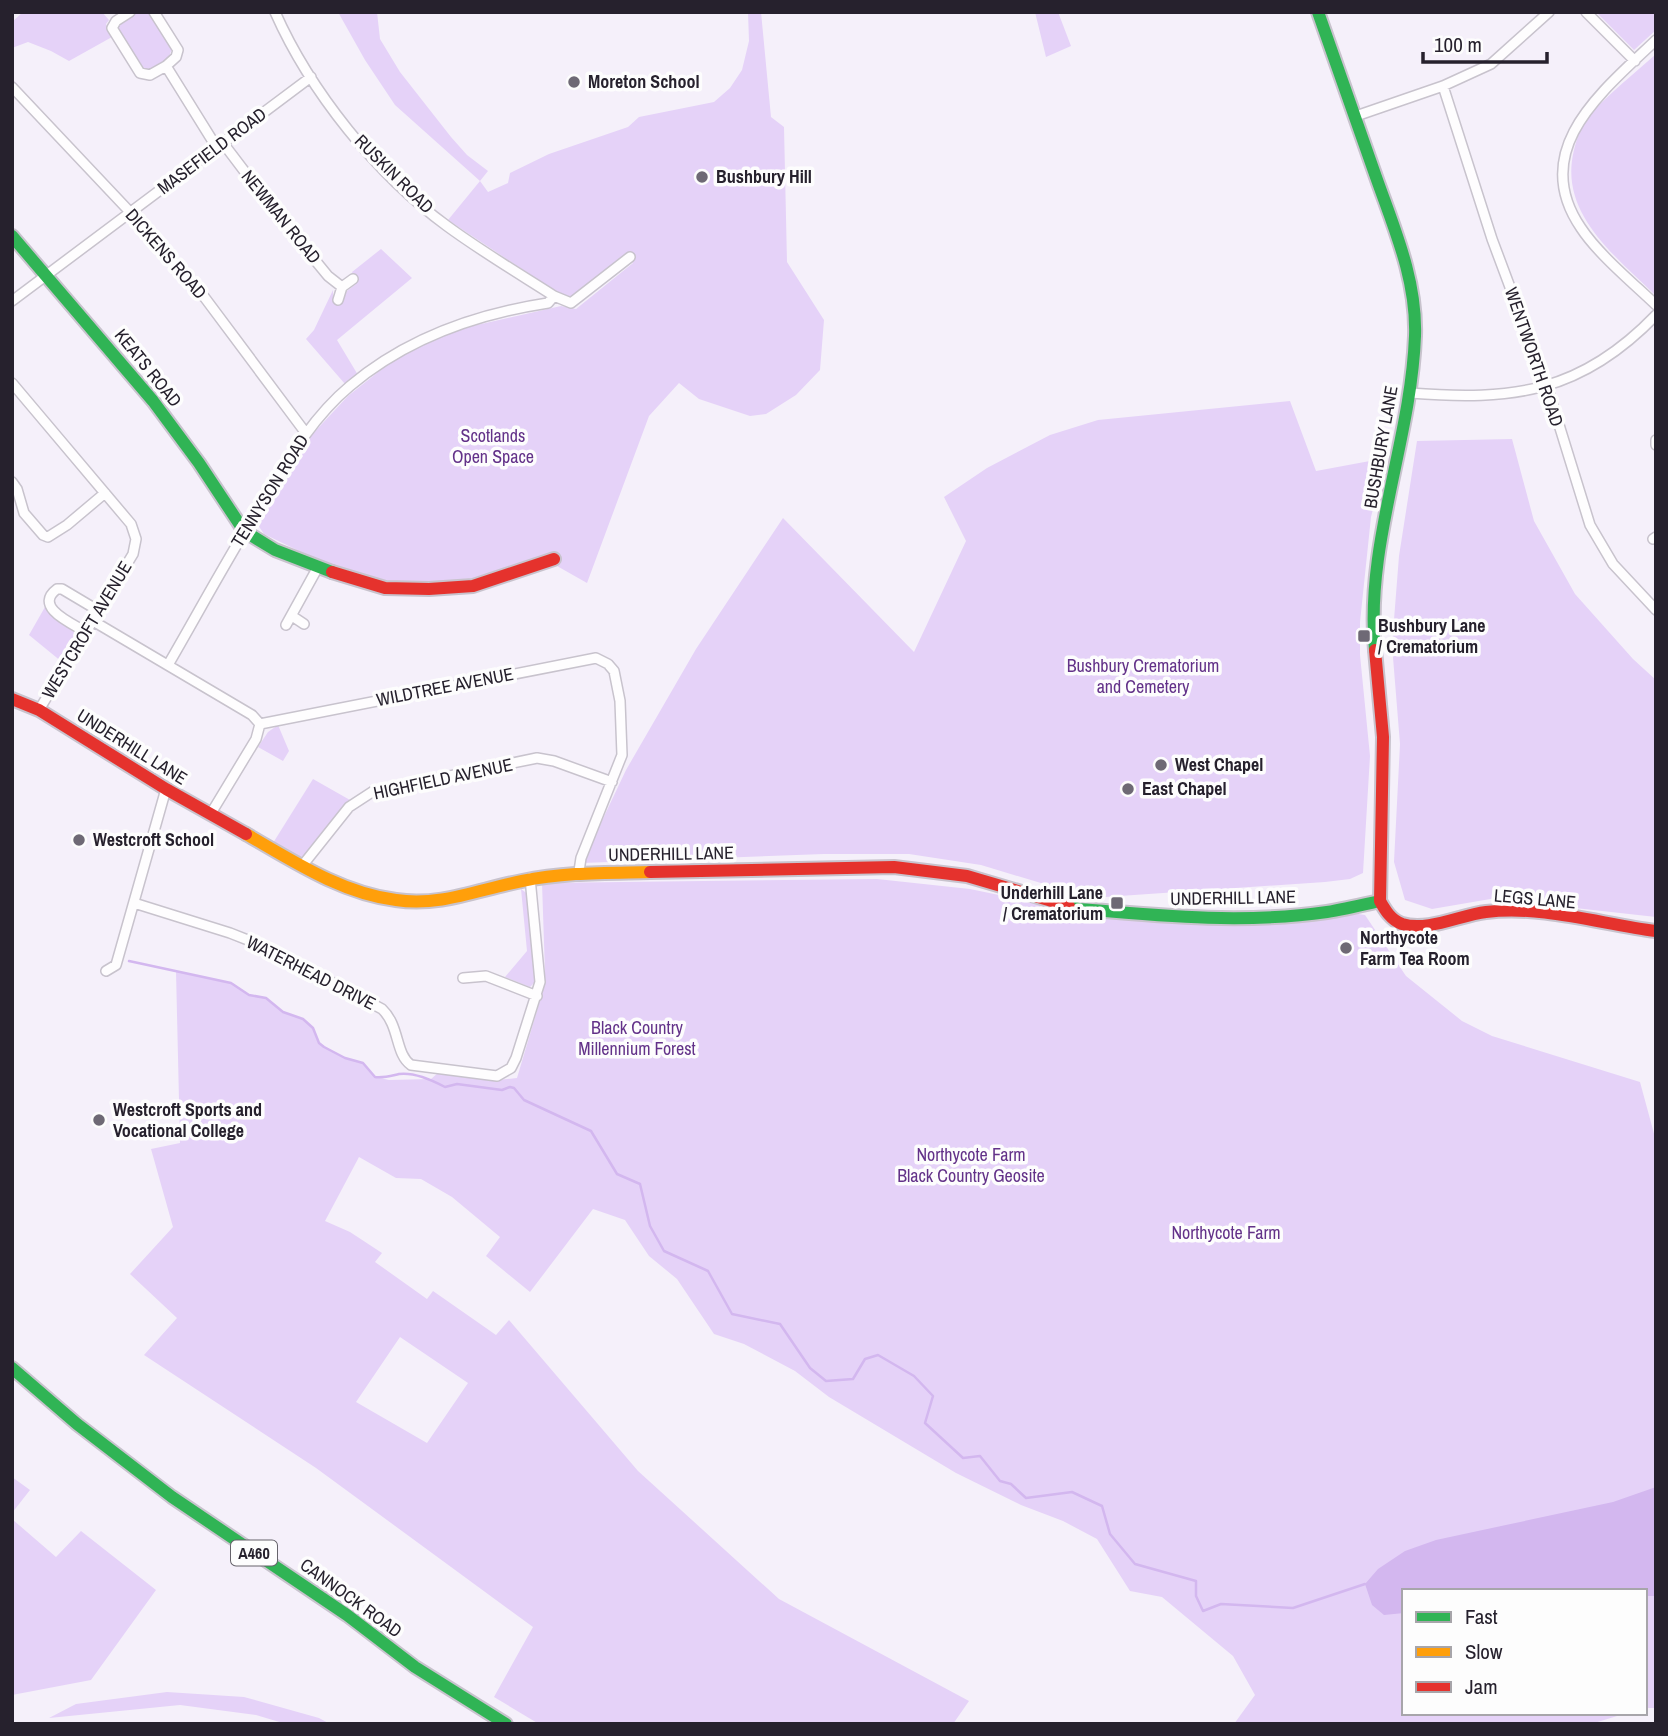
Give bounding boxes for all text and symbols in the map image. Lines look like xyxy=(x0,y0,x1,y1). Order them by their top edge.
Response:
scale bar xyxy=(1423,21,1547,65)
text: 100 m xyxy=(1434,30,1482,59)
place label: Moreton School xyxy=(588,69,700,94)
marker: Moreton School xyxy=(566,74,582,90)
street label: MASEFIELD ROAD xyxy=(152,101,271,200)
street label: RUSKIN ROAD xyxy=(349,129,439,219)
place label: Bushbury Hill xyxy=(716,164,812,189)
street label: NEWMAN ROAD xyxy=(236,165,327,269)
marker: Bushbury Hill xyxy=(694,169,710,185)
street label: DICKENS ROAD xyxy=(120,203,213,304)
street label: WENTWORTH ROAD xyxy=(1499,284,1570,430)
street label: KEATS ROAD xyxy=(109,323,188,412)
street label: BUSHBURY LANE xyxy=(1357,384,1404,510)
park label: Scotlands Open Space xyxy=(452,423,534,469)
street label: TENNYSON ROAD xyxy=(225,430,314,552)
street label: WESTCROFT AVENUE xyxy=(36,556,137,703)
place label: Bushbury Lane / Crematorium xyxy=(1378,613,1485,659)
marker: Bushbury Lane / Crematorium xyxy=(1356,628,1372,644)
park label: Bushbury Crematorium and Cemetery xyxy=(1067,653,1219,699)
street label: WILDTREE AVENUE xyxy=(374,661,516,712)
street label: UNDERHILL LANE xyxy=(72,703,192,790)
street label: HIGHFIELD AVENUE xyxy=(371,752,515,805)
place label: West Chapel xyxy=(1175,752,1263,777)
marker: West Chapel xyxy=(1153,757,1169,773)
place label: East Chapel xyxy=(1142,776,1227,801)
marker: East Chapel xyxy=(1120,781,1136,797)
place label: Westcroft School xyxy=(93,827,214,852)
marker: Westcroft School xyxy=(71,832,87,848)
street label: UNDERHILL LANE xyxy=(608,840,734,867)
place label: Underhill Lane / Crematorium xyxy=(1000,880,1103,926)
street label: LEGS LANE xyxy=(1493,882,1577,915)
street label: UNDERHILL LANE xyxy=(1170,884,1296,911)
marker: Underhill Lane / Crematorium xyxy=(1109,895,1125,911)
place label: Northycote Farm Tea Room xyxy=(1360,925,1470,971)
street label: WATERHEAD DRIVE xyxy=(242,929,380,1016)
marker: Northycote Farm Tea Room xyxy=(1338,940,1354,956)
park label: Black Country Millennium Forest xyxy=(578,1015,696,1061)
place label: Westcroft Sports and Vocational College xyxy=(113,1097,262,1143)
marker: Westcroft Sports and Vocational College xyxy=(91,1112,107,1128)
park label: Northycote Farm Black Country Geosite xyxy=(897,1142,1045,1188)
park label: Northycote Farm xyxy=(1171,1220,1281,1245)
road number: A460 xyxy=(231,1540,277,1566)
street label: CANNOCK ROAD xyxy=(295,1552,407,1643)
legend xyxy=(1402,1589,1647,1715)
text: Fast xyxy=(1465,1602,1498,1631)
text: Slow xyxy=(1465,1637,1503,1666)
text: Jam xyxy=(1465,1672,1498,1701)

